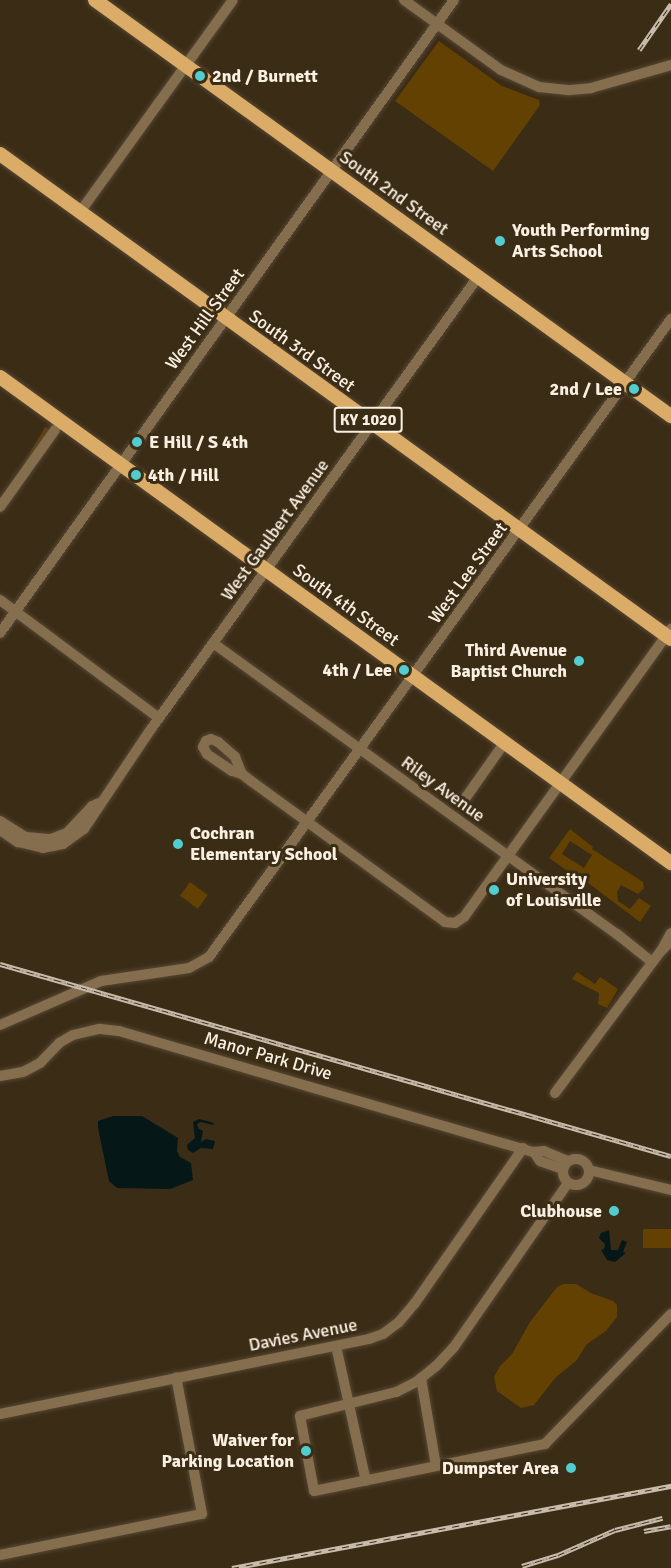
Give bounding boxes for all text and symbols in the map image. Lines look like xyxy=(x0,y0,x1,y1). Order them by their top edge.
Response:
place label: 2nd / Burnett xyxy=(212,65,318,87)
marker: 2nd / Burnett xyxy=(193,69,207,83)
street label: South 2nd Street xyxy=(335,146,453,240)
place label: Youth Performing Arts School xyxy=(512,220,650,262)
marker: Youth Performing Arts School xyxy=(493,234,507,248)
street label: West Hill Street xyxy=(161,264,249,374)
street label: South 3rd Street xyxy=(245,305,359,397)
place label: 2nd / Lee xyxy=(550,378,622,400)
marker: 2nd / Lee xyxy=(627,382,641,396)
road number: KY 1020 xyxy=(334,407,403,433)
place label: E Hill / S 4th xyxy=(149,431,248,453)
marker: E Hill / S 4th xyxy=(130,435,144,449)
street label: West Gaulbert Avenue xyxy=(216,455,334,605)
place label: 4th / Hill xyxy=(148,464,219,486)
marker: 4th / Hill xyxy=(129,468,143,482)
street label: West Lee Street xyxy=(424,518,512,628)
street label: South 4th Street xyxy=(289,559,403,651)
place label: Third Avenue Baptist Church xyxy=(450,640,567,682)
marker: Third Avenue Baptist Church xyxy=(572,654,586,668)
place label: 4th / Lee xyxy=(323,659,392,681)
marker: 4th / Lee xyxy=(397,663,411,677)
street label: Riley Avenue xyxy=(397,751,489,827)
place label: Cochran Elementary School xyxy=(190,823,337,866)
marker: Cochran Elementary School xyxy=(171,837,185,851)
place label: University of Louisville xyxy=(506,869,601,912)
marker: University of Louisville xyxy=(487,883,501,897)
street label: Manor Park Drive xyxy=(201,1027,335,1085)
place label: Clubhouse xyxy=(520,1200,602,1222)
marker: Clubhouse xyxy=(607,1204,621,1218)
street label: Davies Avenue xyxy=(247,1314,359,1356)
place label: Waiver for Parking Location xyxy=(162,1430,294,1472)
marker: Waiver for Parking Location xyxy=(299,1444,313,1458)
place label: Dumpster Area xyxy=(442,1457,559,1479)
marker: Dumpster Area xyxy=(564,1461,578,1475)

